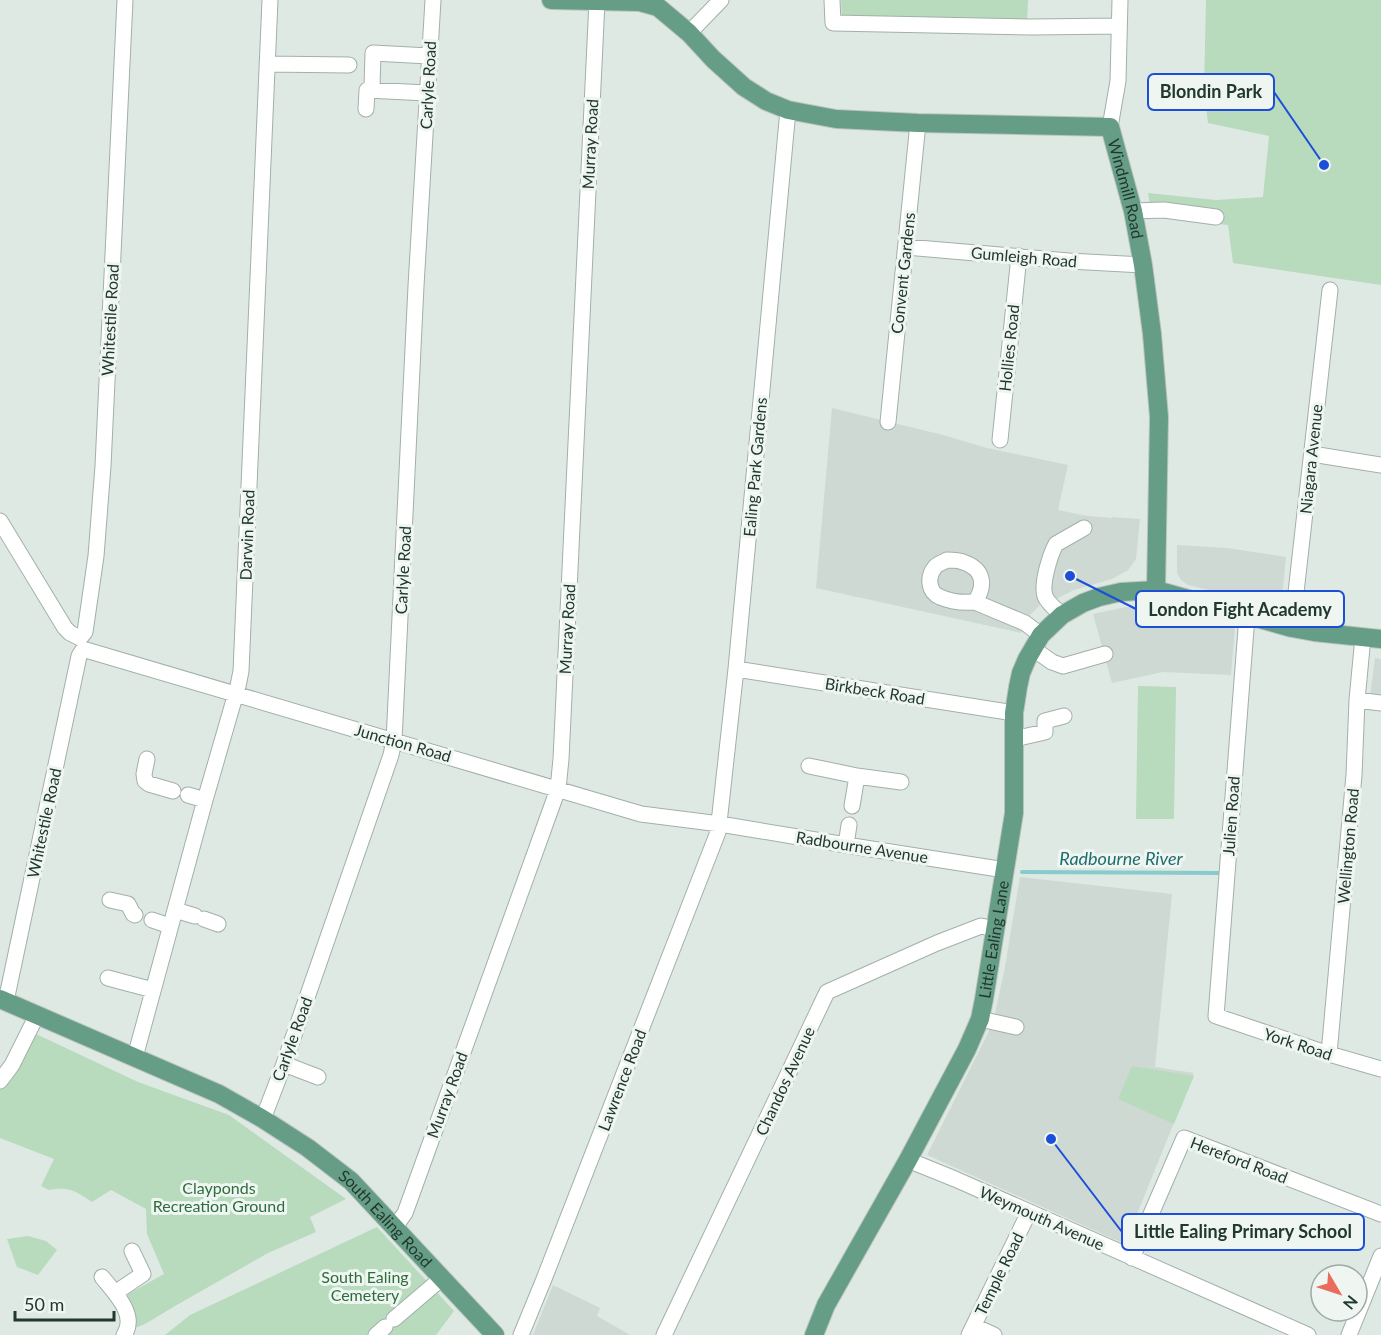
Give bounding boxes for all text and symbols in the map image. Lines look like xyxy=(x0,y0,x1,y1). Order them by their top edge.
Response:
street label: Carlyle Road xyxy=(416,40,439,130)
callout: Blondin Park xyxy=(1148,74,1274,110)
text: Blondin Park xyxy=(1160,80,1263,102)
street label: Murray Road xyxy=(578,98,601,190)
street label: Windmill Road xyxy=(1105,137,1148,240)
street label: Convent Gardens xyxy=(887,211,918,335)
street label: Gumleigh Road xyxy=(970,242,1078,271)
street label: Whitestile Road xyxy=(97,264,122,376)
street label: Hollies Road xyxy=(994,303,1023,392)
street label: Ealing Park Gardens xyxy=(739,396,770,537)
street label: Niagara Avenue xyxy=(1295,403,1326,515)
street label: Darwin Road xyxy=(235,489,258,581)
street label: Carlyle Road xyxy=(391,525,414,615)
street label: Murray Road xyxy=(555,583,578,675)
callout: London Fight Academy xyxy=(1136,591,1344,627)
text: London Fight Academy xyxy=(1148,598,1332,620)
street label: Birkbeck Road xyxy=(824,673,926,708)
street label: Junction Road xyxy=(353,720,454,765)
street label: Whitestile Road xyxy=(23,766,64,880)
street label: Julien Road xyxy=(1218,775,1243,857)
street label: Wellington Road xyxy=(1333,787,1362,905)
street label: Radbourne Avenue xyxy=(795,827,929,866)
water label: Radbourne River xyxy=(1059,847,1184,869)
street label: Little Ealing Lane xyxy=(974,879,1012,1000)
street label: Carlyle Road xyxy=(268,994,316,1084)
street label: Chandos Avenue xyxy=(751,1023,818,1138)
street label: York Road xyxy=(1262,1024,1335,1064)
street label: Lawrence Road xyxy=(593,1026,650,1133)
street label: Murray Road xyxy=(422,1049,471,1141)
street label: Hereford Road xyxy=(1188,1132,1291,1187)
street label: South Ealing Road xyxy=(336,1165,436,1271)
park label: Clayponds Recreation Ground xyxy=(153,1178,285,1215)
street label: Weymouth Avenue xyxy=(977,1182,1108,1254)
callout: Little Ealing Primary School xyxy=(1122,1214,1364,1250)
text: Little Ealing Primary School xyxy=(1134,1220,1352,1242)
street label: Temple Road xyxy=(970,1229,1027,1318)
north arrow xyxy=(1309,1263,1369,1323)
park label: South Ealing Cemetery xyxy=(321,1267,409,1304)
scale bar xyxy=(15,1284,114,1322)
text: N xyxy=(1340,1292,1362,1314)
text: 50 m xyxy=(24,1293,64,1315)

